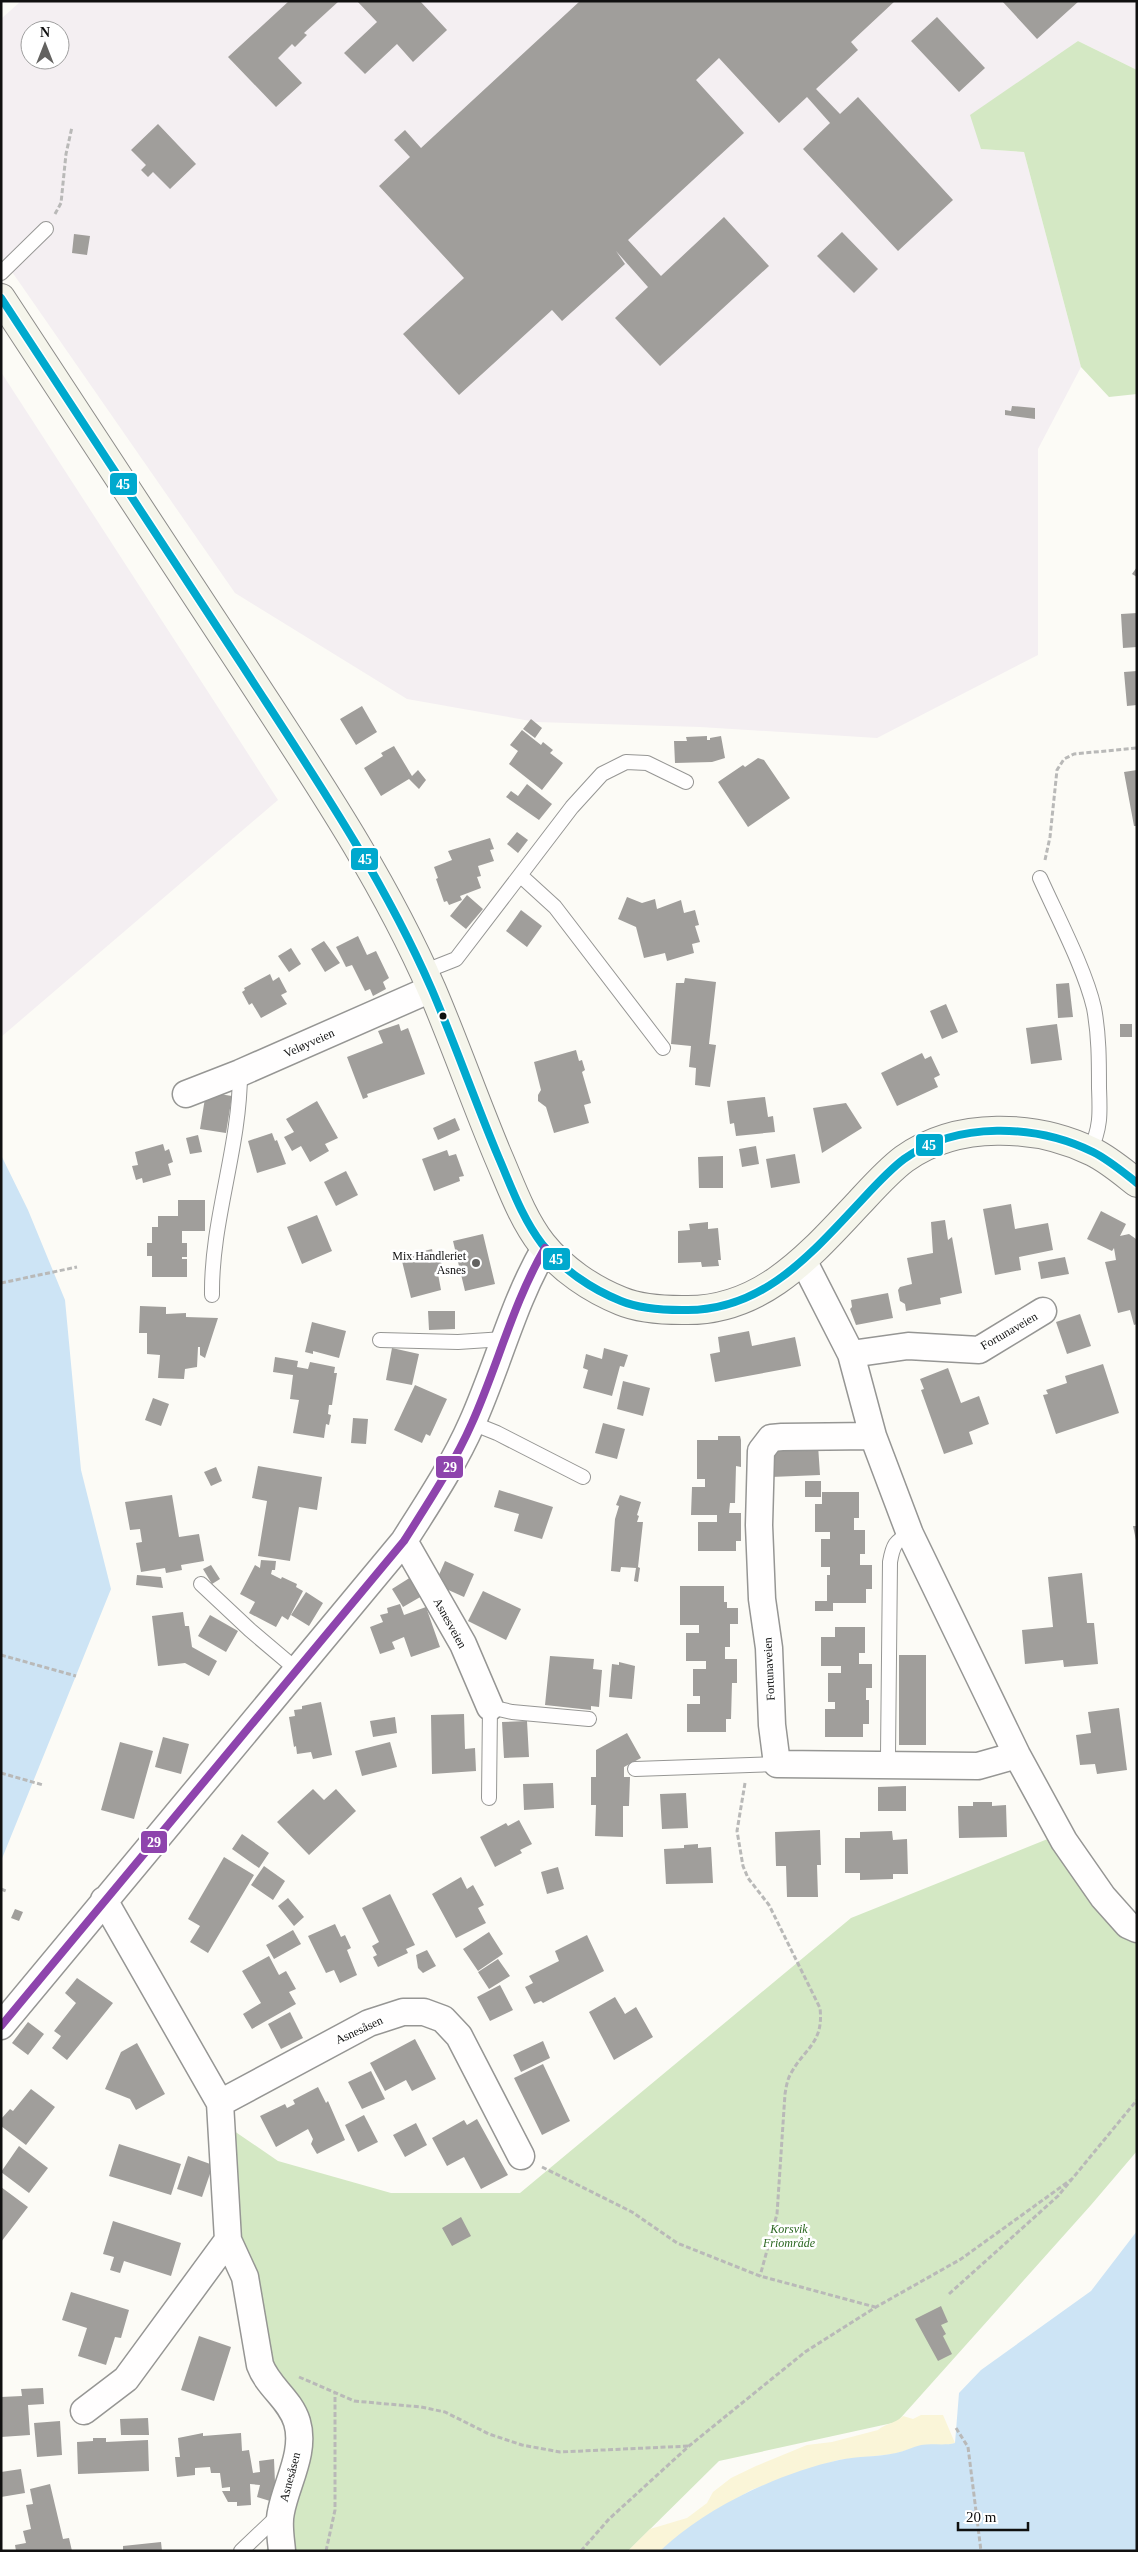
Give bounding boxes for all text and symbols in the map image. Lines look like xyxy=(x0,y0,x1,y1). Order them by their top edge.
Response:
north arrow xyxy=(20,20,70,70)
text: N xyxy=(40,25,50,40)
line badge: 45 xyxy=(109,472,138,496)
text: 45 xyxy=(116,477,130,492)
line badge: 45 xyxy=(350,847,379,871)
text: 45 xyxy=(358,852,372,867)
unlabelled marker xyxy=(438,1011,448,1021)
street label: Veløyveien xyxy=(281,1026,337,1060)
line badge: 45 xyxy=(915,1133,944,1157)
text: 45 xyxy=(922,1138,936,1153)
line badge: 45 xyxy=(542,1247,571,1271)
place label: Mix Handleriet Asnes xyxy=(392,1249,467,1277)
text: 45 xyxy=(549,1252,563,1267)
marker: Mix Handleriet Asnes xyxy=(470,1257,482,1269)
street label: Fortunaveien xyxy=(978,1309,1040,1353)
line badge: 29 xyxy=(435,1455,464,1479)
text: 29 xyxy=(443,1460,457,1475)
street label: Asnesveien xyxy=(430,1595,470,1651)
street label: Fortunaveien xyxy=(760,1637,778,1701)
line badge: 29 xyxy=(140,1830,168,1854)
text: 29 xyxy=(147,1835,161,1850)
street label: Asnesåsen xyxy=(333,2013,385,2047)
park label: Korsvik Friområde xyxy=(762,2222,816,2250)
street label: Asnesåsen xyxy=(277,2451,303,2503)
scale bar xyxy=(958,2500,1028,2532)
text: 20 m xyxy=(966,2509,997,2525)

